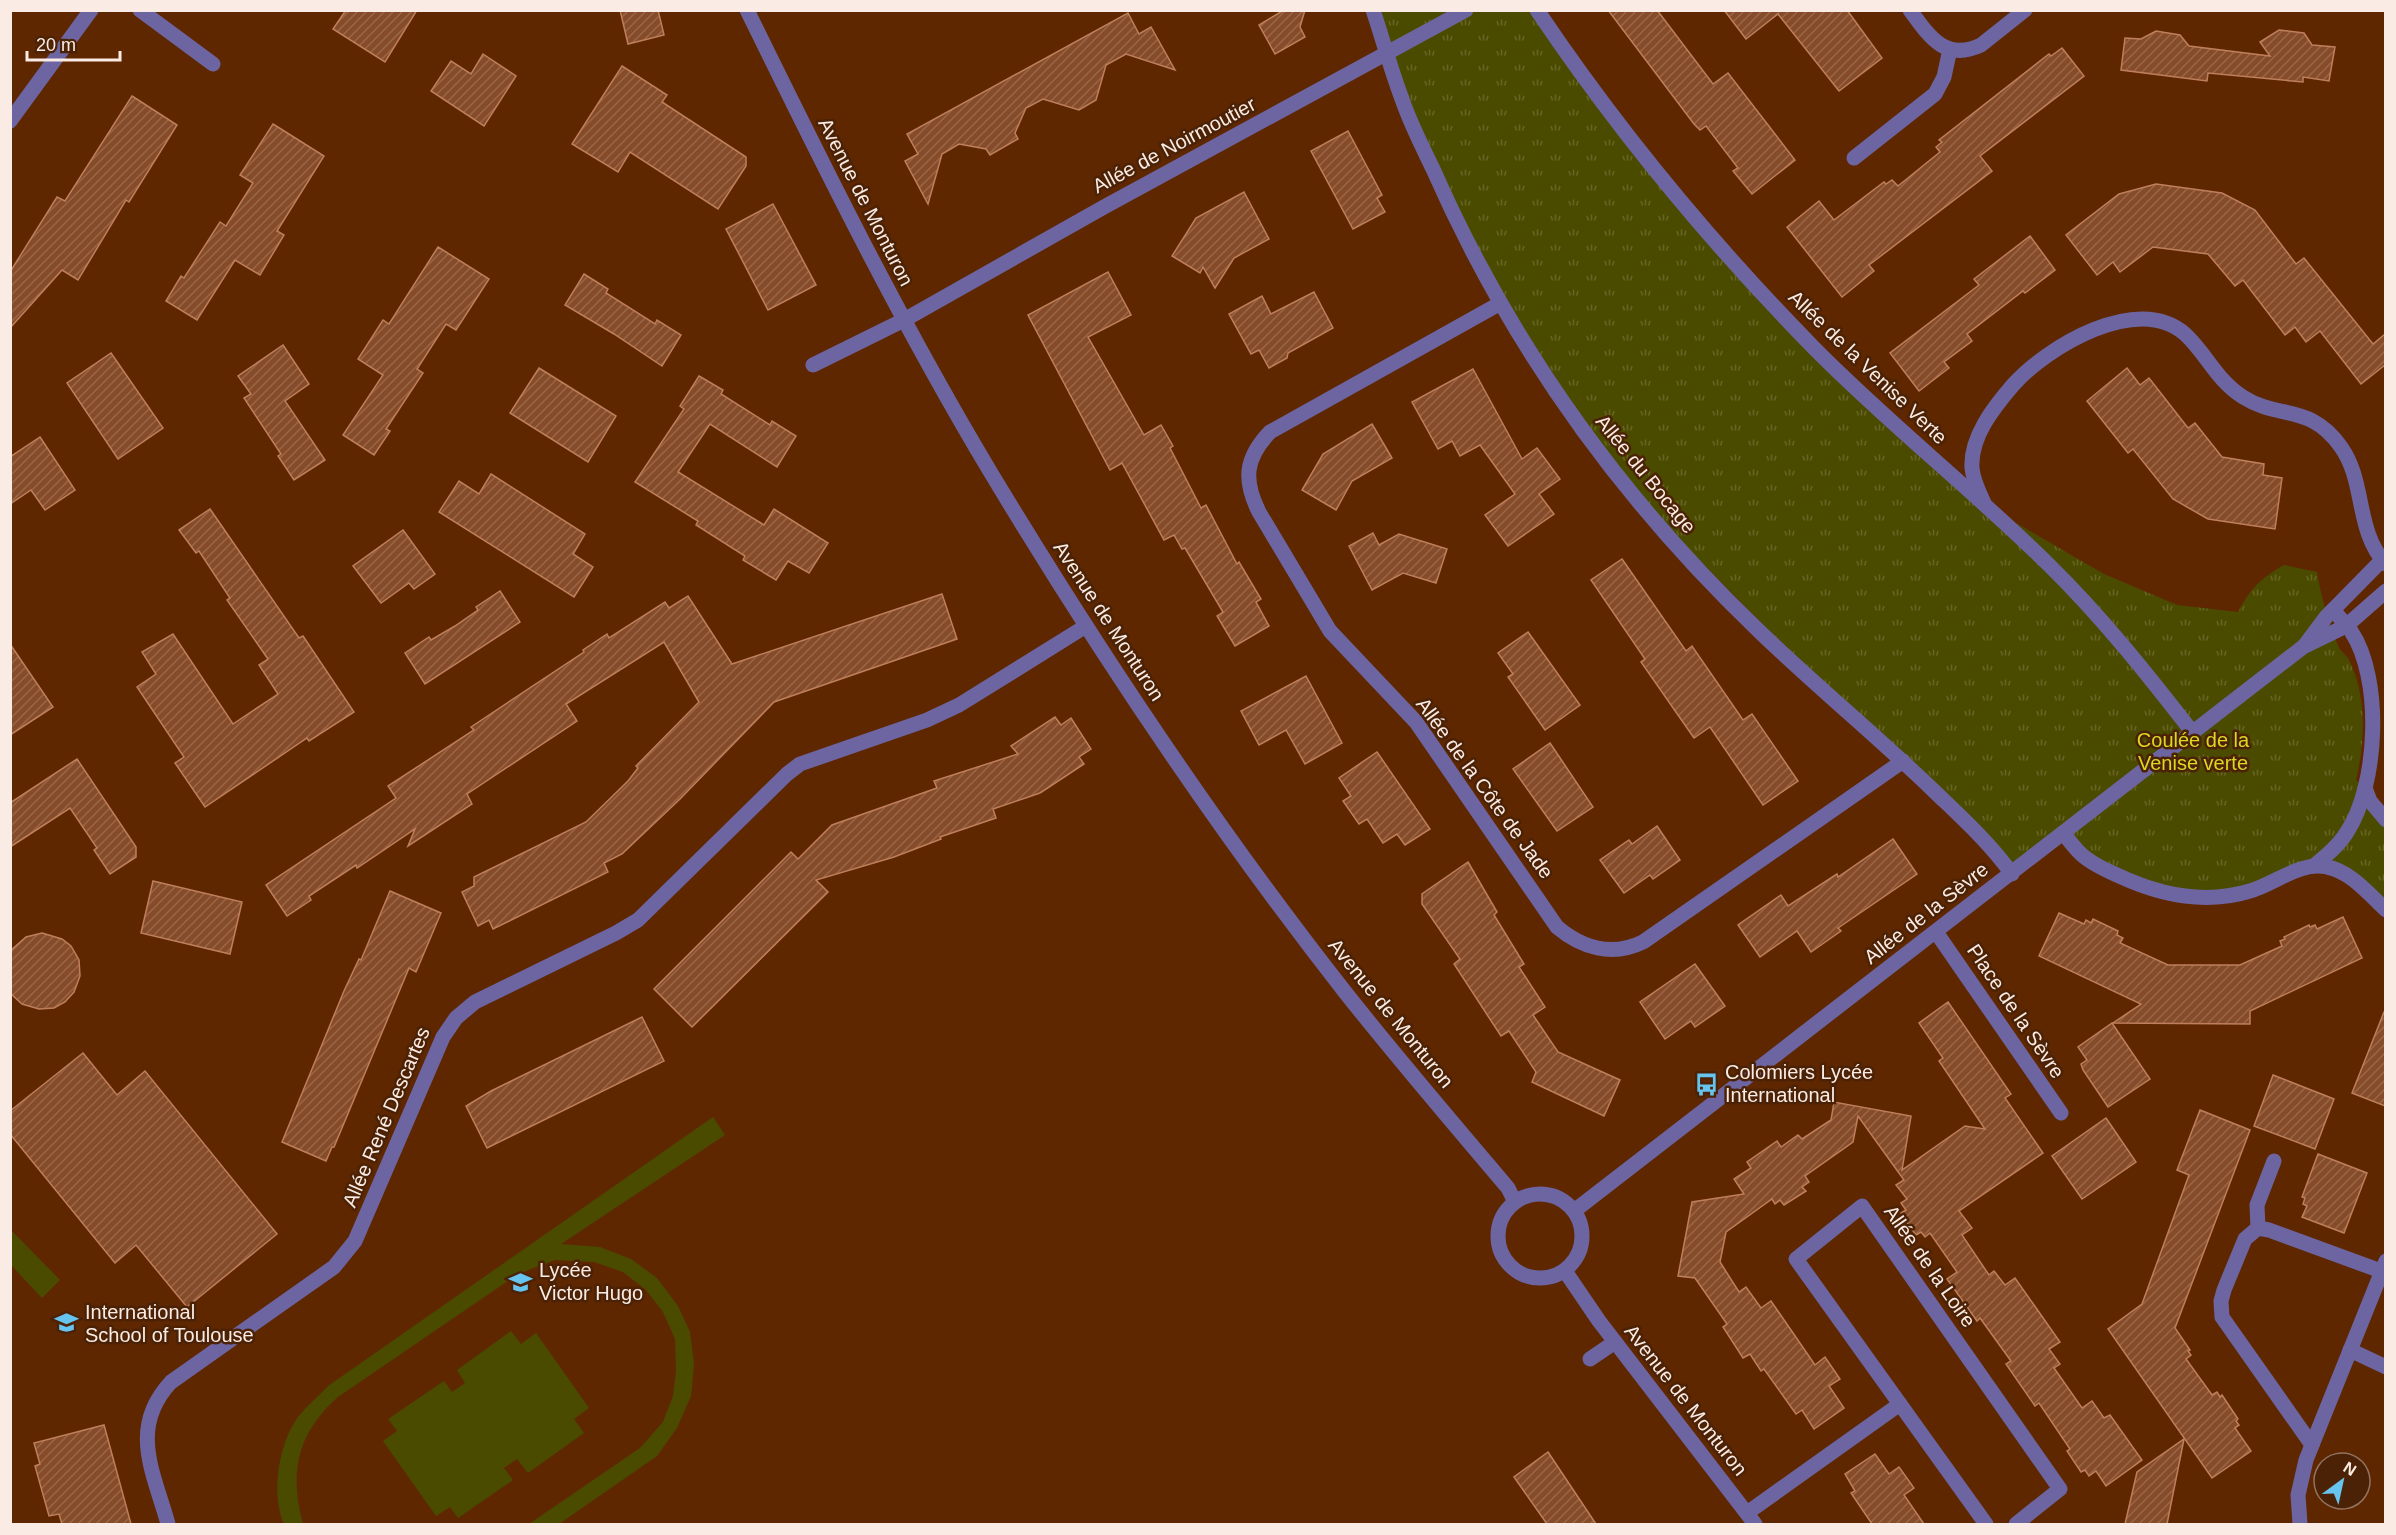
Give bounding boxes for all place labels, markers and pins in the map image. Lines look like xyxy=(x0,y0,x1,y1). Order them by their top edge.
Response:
place label: Colomiers Lycée International xyxy=(1725,1061,1873,1106)
bus stop icon: Colomiers Lycée International xyxy=(1694,1071,1720,1097)
place label: Lycée Victor Hugo xyxy=(539,1259,643,1304)
school or university icon: Lycée Victor Hugo xyxy=(508,1269,534,1295)
place label: International School of Toulouse xyxy=(85,1301,254,1346)
school or university icon: International School of Toulouse xyxy=(54,1310,80,1336)

